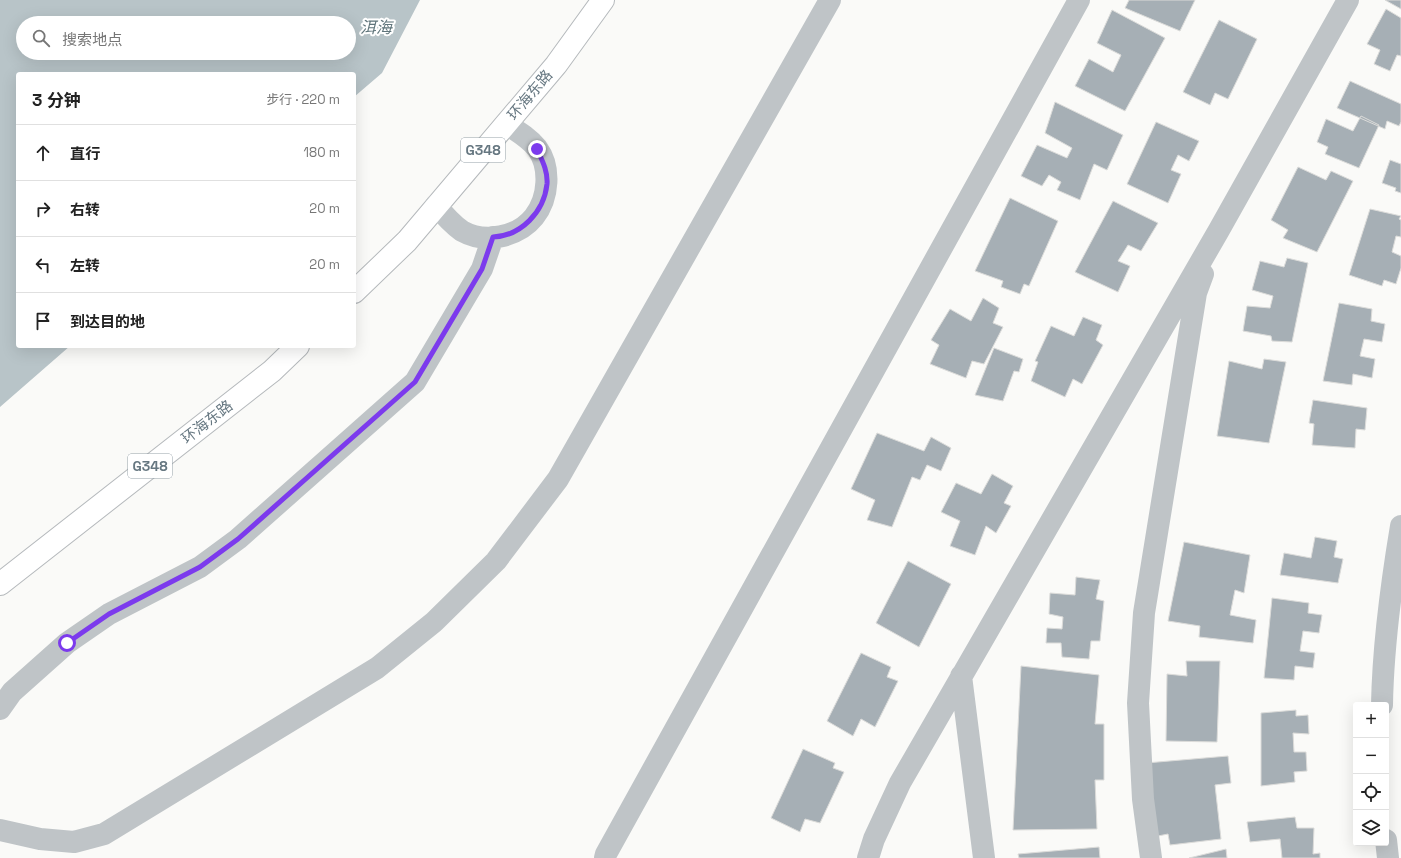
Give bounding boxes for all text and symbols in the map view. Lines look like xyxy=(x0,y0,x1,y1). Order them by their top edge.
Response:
search box xyxy=(16,16,356,60)
water label: 洱海 xyxy=(360,17,394,38)
icon: search xyxy=(30,27,52,49)
text: 搜索地点 xyxy=(62,30,122,49)
street label: 环海东路 xyxy=(503,66,556,124)
text: 3 分钟 xyxy=(32,89,81,111)
text: 步行 · 220 m xyxy=(266,91,340,108)
road number: G348 xyxy=(461,138,505,162)
route end xyxy=(528,140,546,158)
icon: ahead xyxy=(32,142,54,164)
text: 直行 xyxy=(70,144,100,163)
text: 180 m xyxy=(304,144,340,161)
icon: right xyxy=(32,198,54,220)
text: 右转 xyxy=(70,200,100,219)
text: 20 m xyxy=(309,200,340,217)
icon: left xyxy=(32,254,54,276)
text: 左转 xyxy=(70,256,100,275)
text: 20 m xyxy=(309,256,340,273)
icon: arrive xyxy=(32,310,54,332)
text: 到达目的地 xyxy=(70,312,145,331)
street label: 环海东路 xyxy=(177,396,236,448)
road number: G348 xyxy=(128,454,172,478)
route start xyxy=(58,634,76,652)
map controls xyxy=(1353,702,1389,846)
button: + xyxy=(1353,702,1389,738)
button: − xyxy=(1353,738,1389,774)
button: locate xyxy=(1353,774,1389,810)
button: layers xyxy=(1353,810,1389,846)

